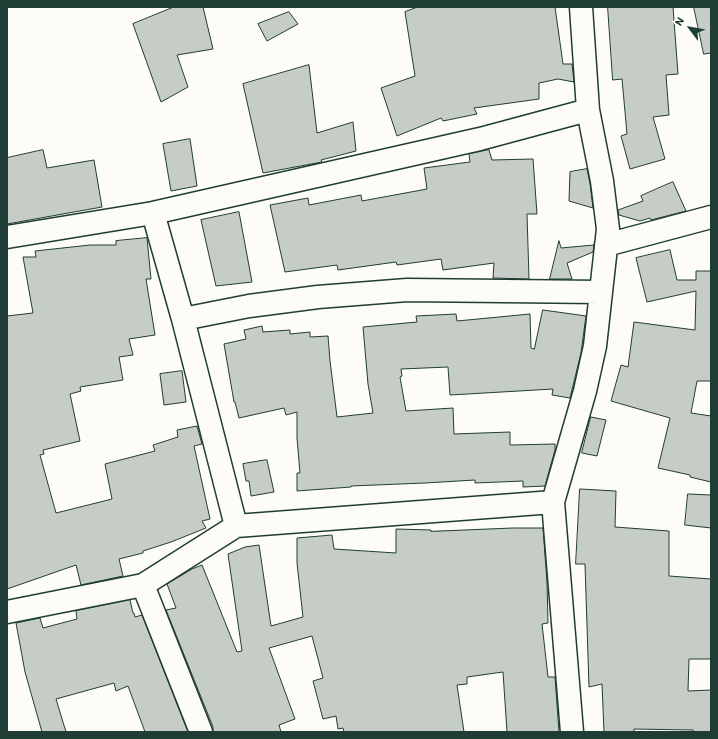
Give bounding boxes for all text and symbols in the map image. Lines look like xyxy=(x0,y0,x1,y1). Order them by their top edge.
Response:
north arrow xyxy=(670,8,710,48)
text: N xyxy=(672,15,687,28)

